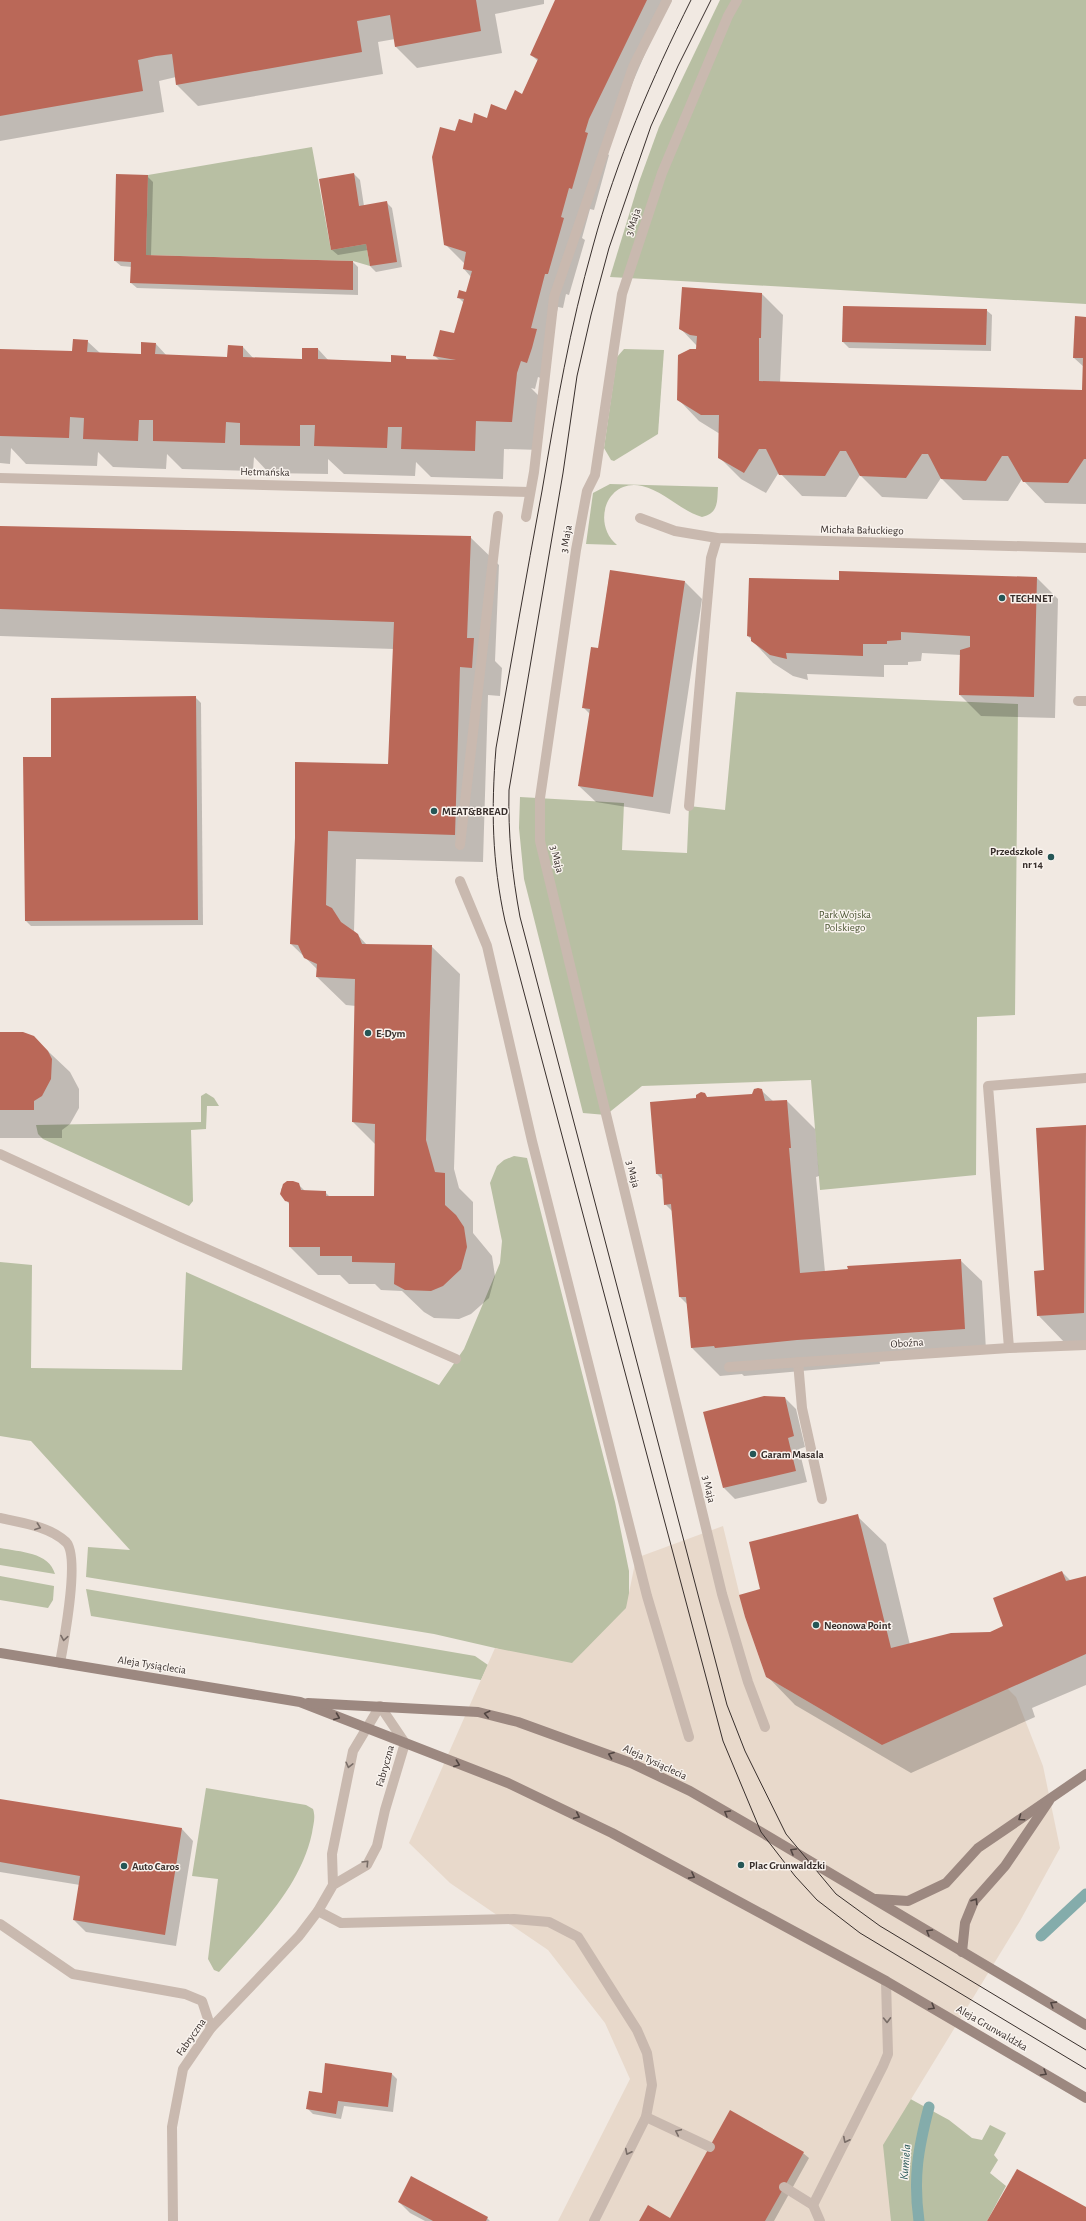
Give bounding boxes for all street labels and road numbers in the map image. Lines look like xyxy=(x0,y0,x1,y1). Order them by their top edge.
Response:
street label: 3 Maja xyxy=(623,207,643,237)
street label: Hetmańska xyxy=(240,466,290,478)
street label: 3 Maja xyxy=(558,524,574,554)
street label: Michała Bałuckiego xyxy=(820,524,904,536)
street label: 3 Maja xyxy=(548,844,566,874)
street label: 3 Maja xyxy=(624,1159,642,1189)
street label: Oboźna xyxy=(890,1336,924,1350)
street label: 3 Maja xyxy=(700,1474,718,1504)
street label: Aleja Tysiąclecia xyxy=(117,1654,187,1676)
street label: Aleja Tysiąclecia xyxy=(621,1742,689,1782)
street label: Fabryczna xyxy=(374,1744,396,1788)
street label: Aleja Grunwaldzka xyxy=(955,2003,1029,2053)
street label: Fabryczna xyxy=(174,2016,208,2058)

